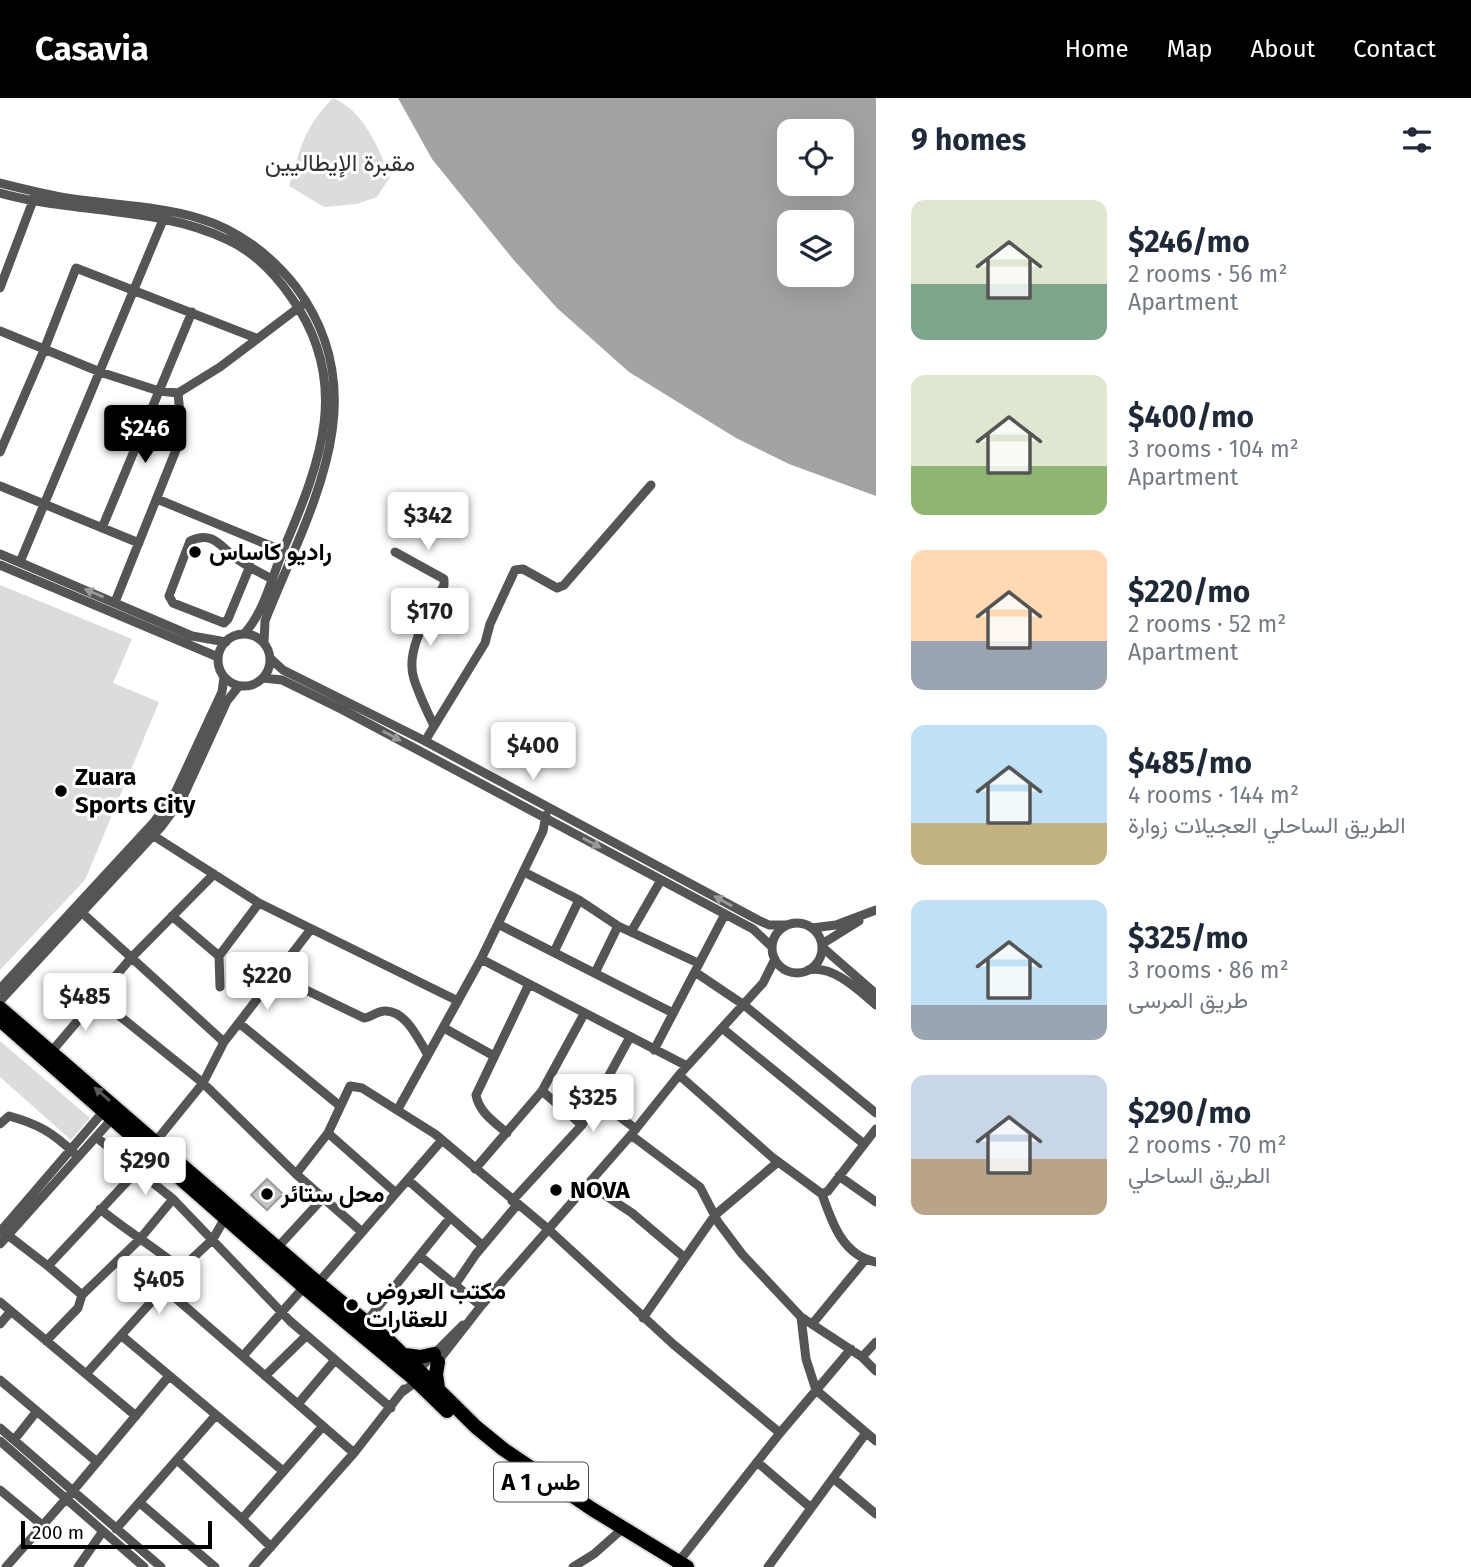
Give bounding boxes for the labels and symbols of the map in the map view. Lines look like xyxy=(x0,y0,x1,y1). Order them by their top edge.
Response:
park label: مقبرة الإيطاليين xyxy=(265,149,415,178)
pin: $246 xyxy=(104,406,186,465)
pin: $342 xyxy=(387,492,469,552)
place label: راديو كاساس xyxy=(209,538,332,567)
marker: راديو كاساس xyxy=(187,544,203,560)
one-way arrow xyxy=(83,588,104,599)
pin: $170 xyxy=(389,588,471,648)
pin: $400 xyxy=(492,722,574,782)
one-way arrow xyxy=(382,730,401,742)
place label: Zuara Sports City xyxy=(75,763,196,819)
marker: Zuara Sports City xyxy=(53,783,69,799)
one-way arrow xyxy=(582,838,602,849)
one-way arrow xyxy=(714,895,733,907)
pin: $220 xyxy=(226,953,308,1012)
pin: $485 xyxy=(44,974,126,1033)
pin: $325 xyxy=(552,1074,634,1134)
one-way arrow xyxy=(94,1087,111,1102)
pin: $290 xyxy=(104,1138,186,1197)
place label: NOVA xyxy=(570,1176,631,1204)
place label: محل ستائر xyxy=(280,1180,384,1209)
marker: NOVA xyxy=(548,1182,564,1198)
marker: محل ستائر xyxy=(259,1186,275,1202)
pin: $405 xyxy=(118,1256,200,1316)
place label: مكتب العروض للعقارات xyxy=(366,1277,506,1334)
marker: مكتب العروض للعقارات xyxy=(344,1297,360,1313)
road number: A 1 طس xyxy=(494,1462,588,1502)
scale bar xyxy=(21,1518,212,1550)

